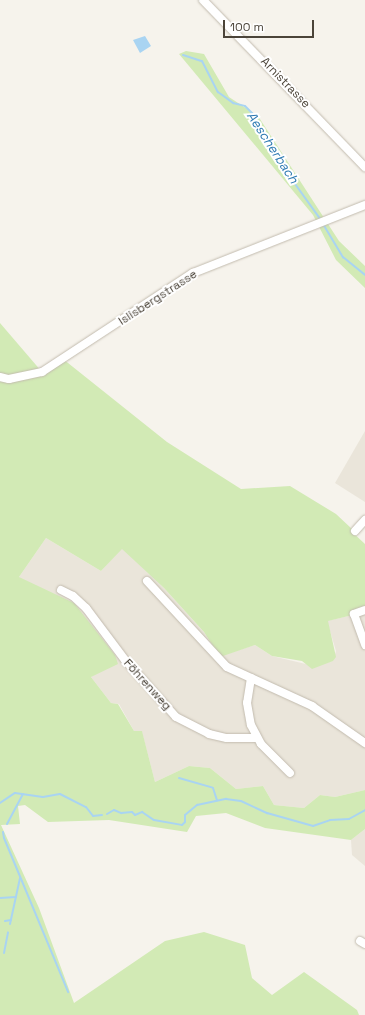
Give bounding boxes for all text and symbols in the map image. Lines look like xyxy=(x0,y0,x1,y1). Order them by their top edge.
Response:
scale bar xyxy=(225,12,316,38)
text: 100 m xyxy=(230,19,264,35)
street label: Arnistrasse xyxy=(257,55,313,111)
water label: Aescherbach xyxy=(243,109,301,187)
street label: Islisbergstrasse xyxy=(116,267,200,329)
street label: Föhrenweg xyxy=(120,656,174,714)

